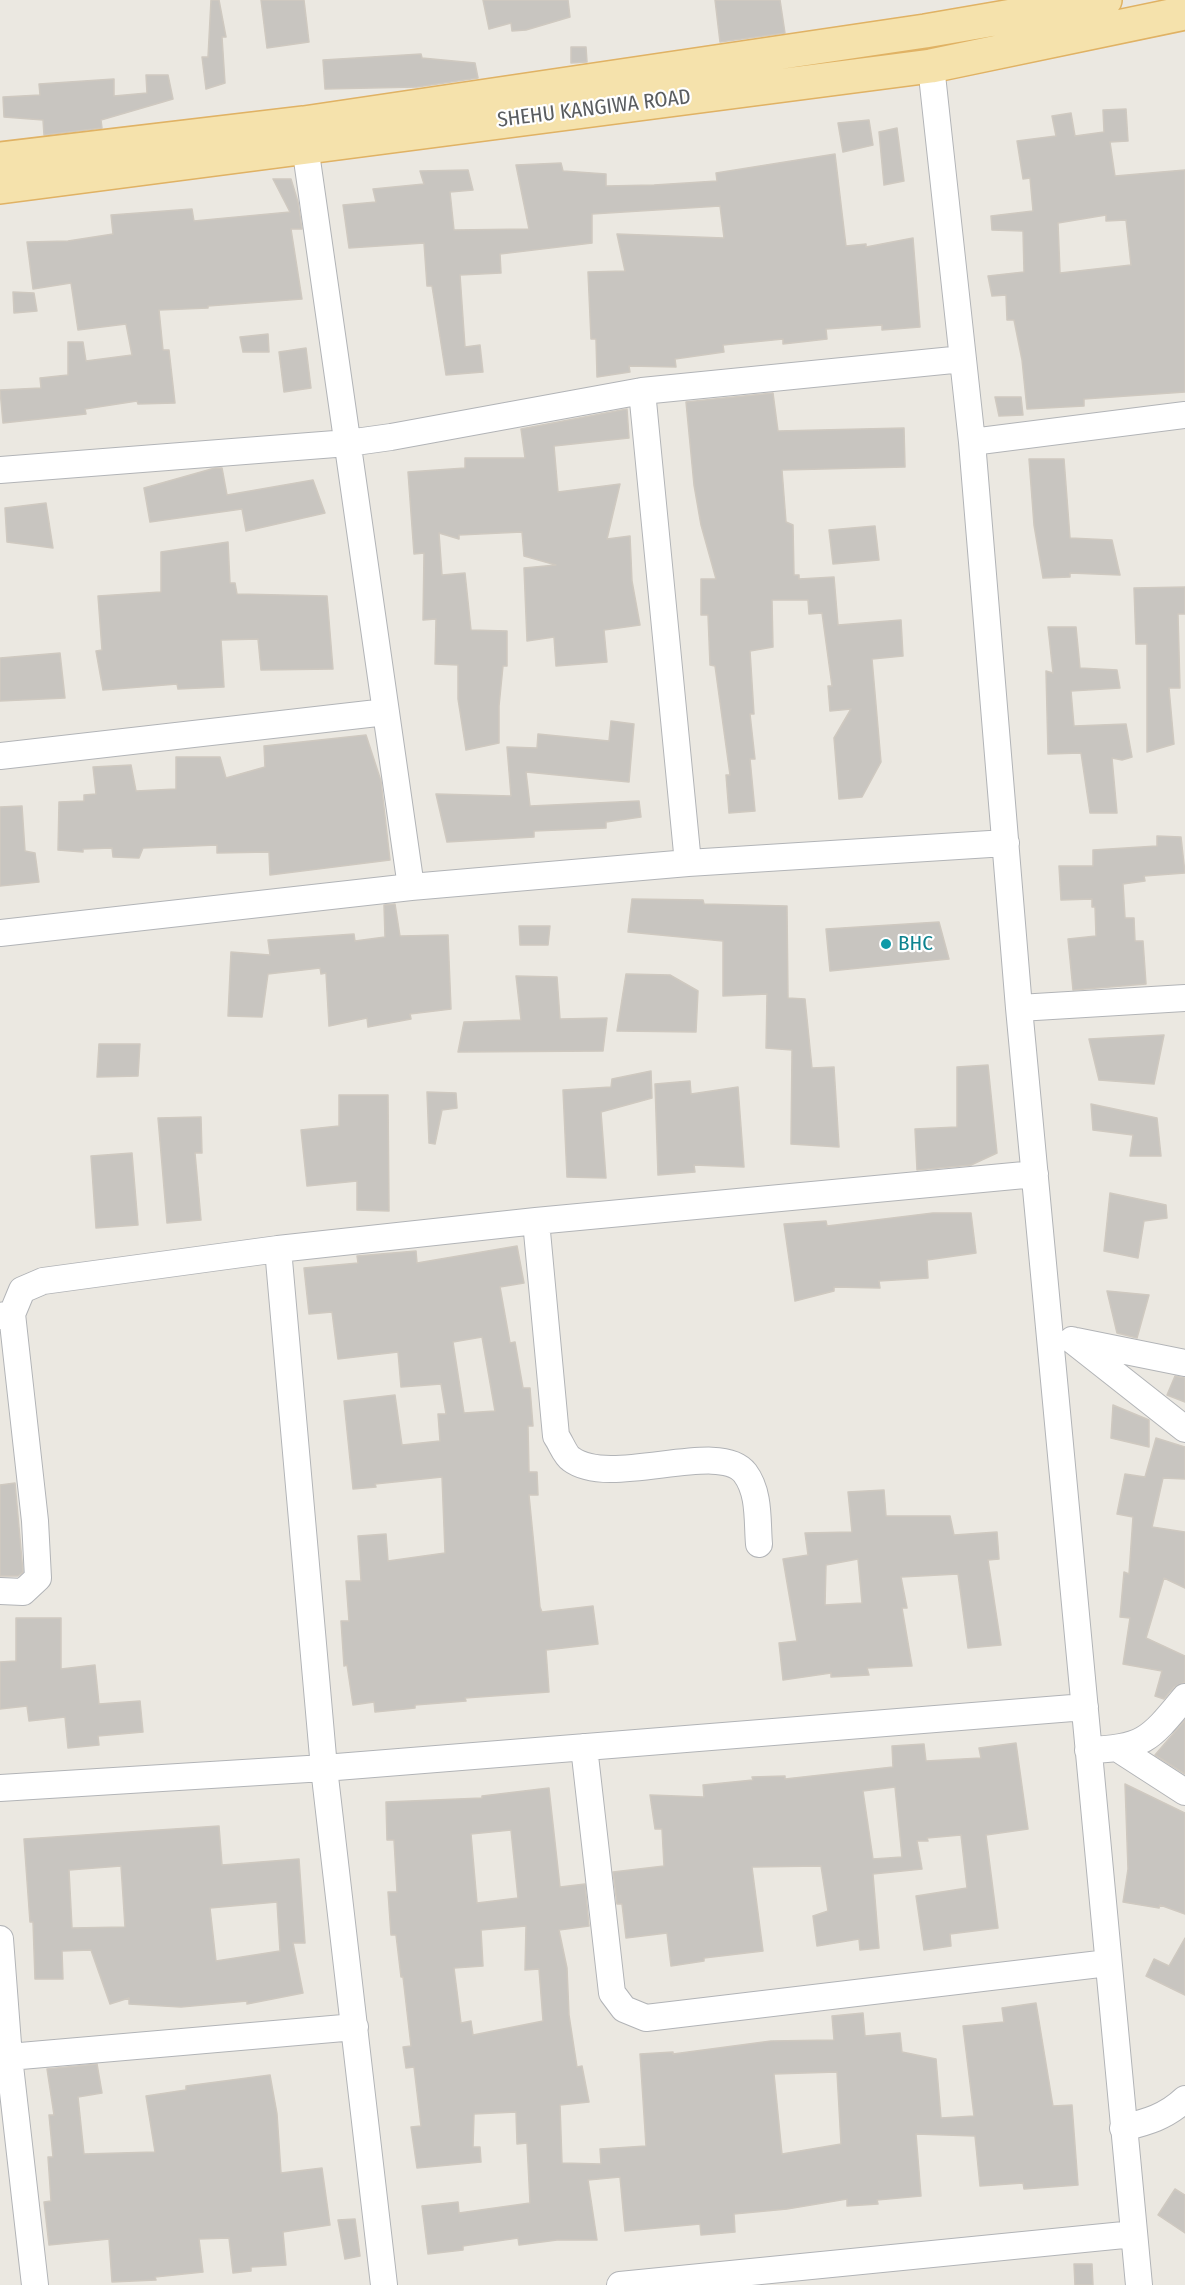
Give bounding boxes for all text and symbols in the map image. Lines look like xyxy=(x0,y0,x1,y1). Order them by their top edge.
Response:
street label: SHEHU KANGIWA ROAD xyxy=(496,85,692,133)
place label: BHC xyxy=(898,931,933,957)
marker: BHC xyxy=(879,937,893,951)

